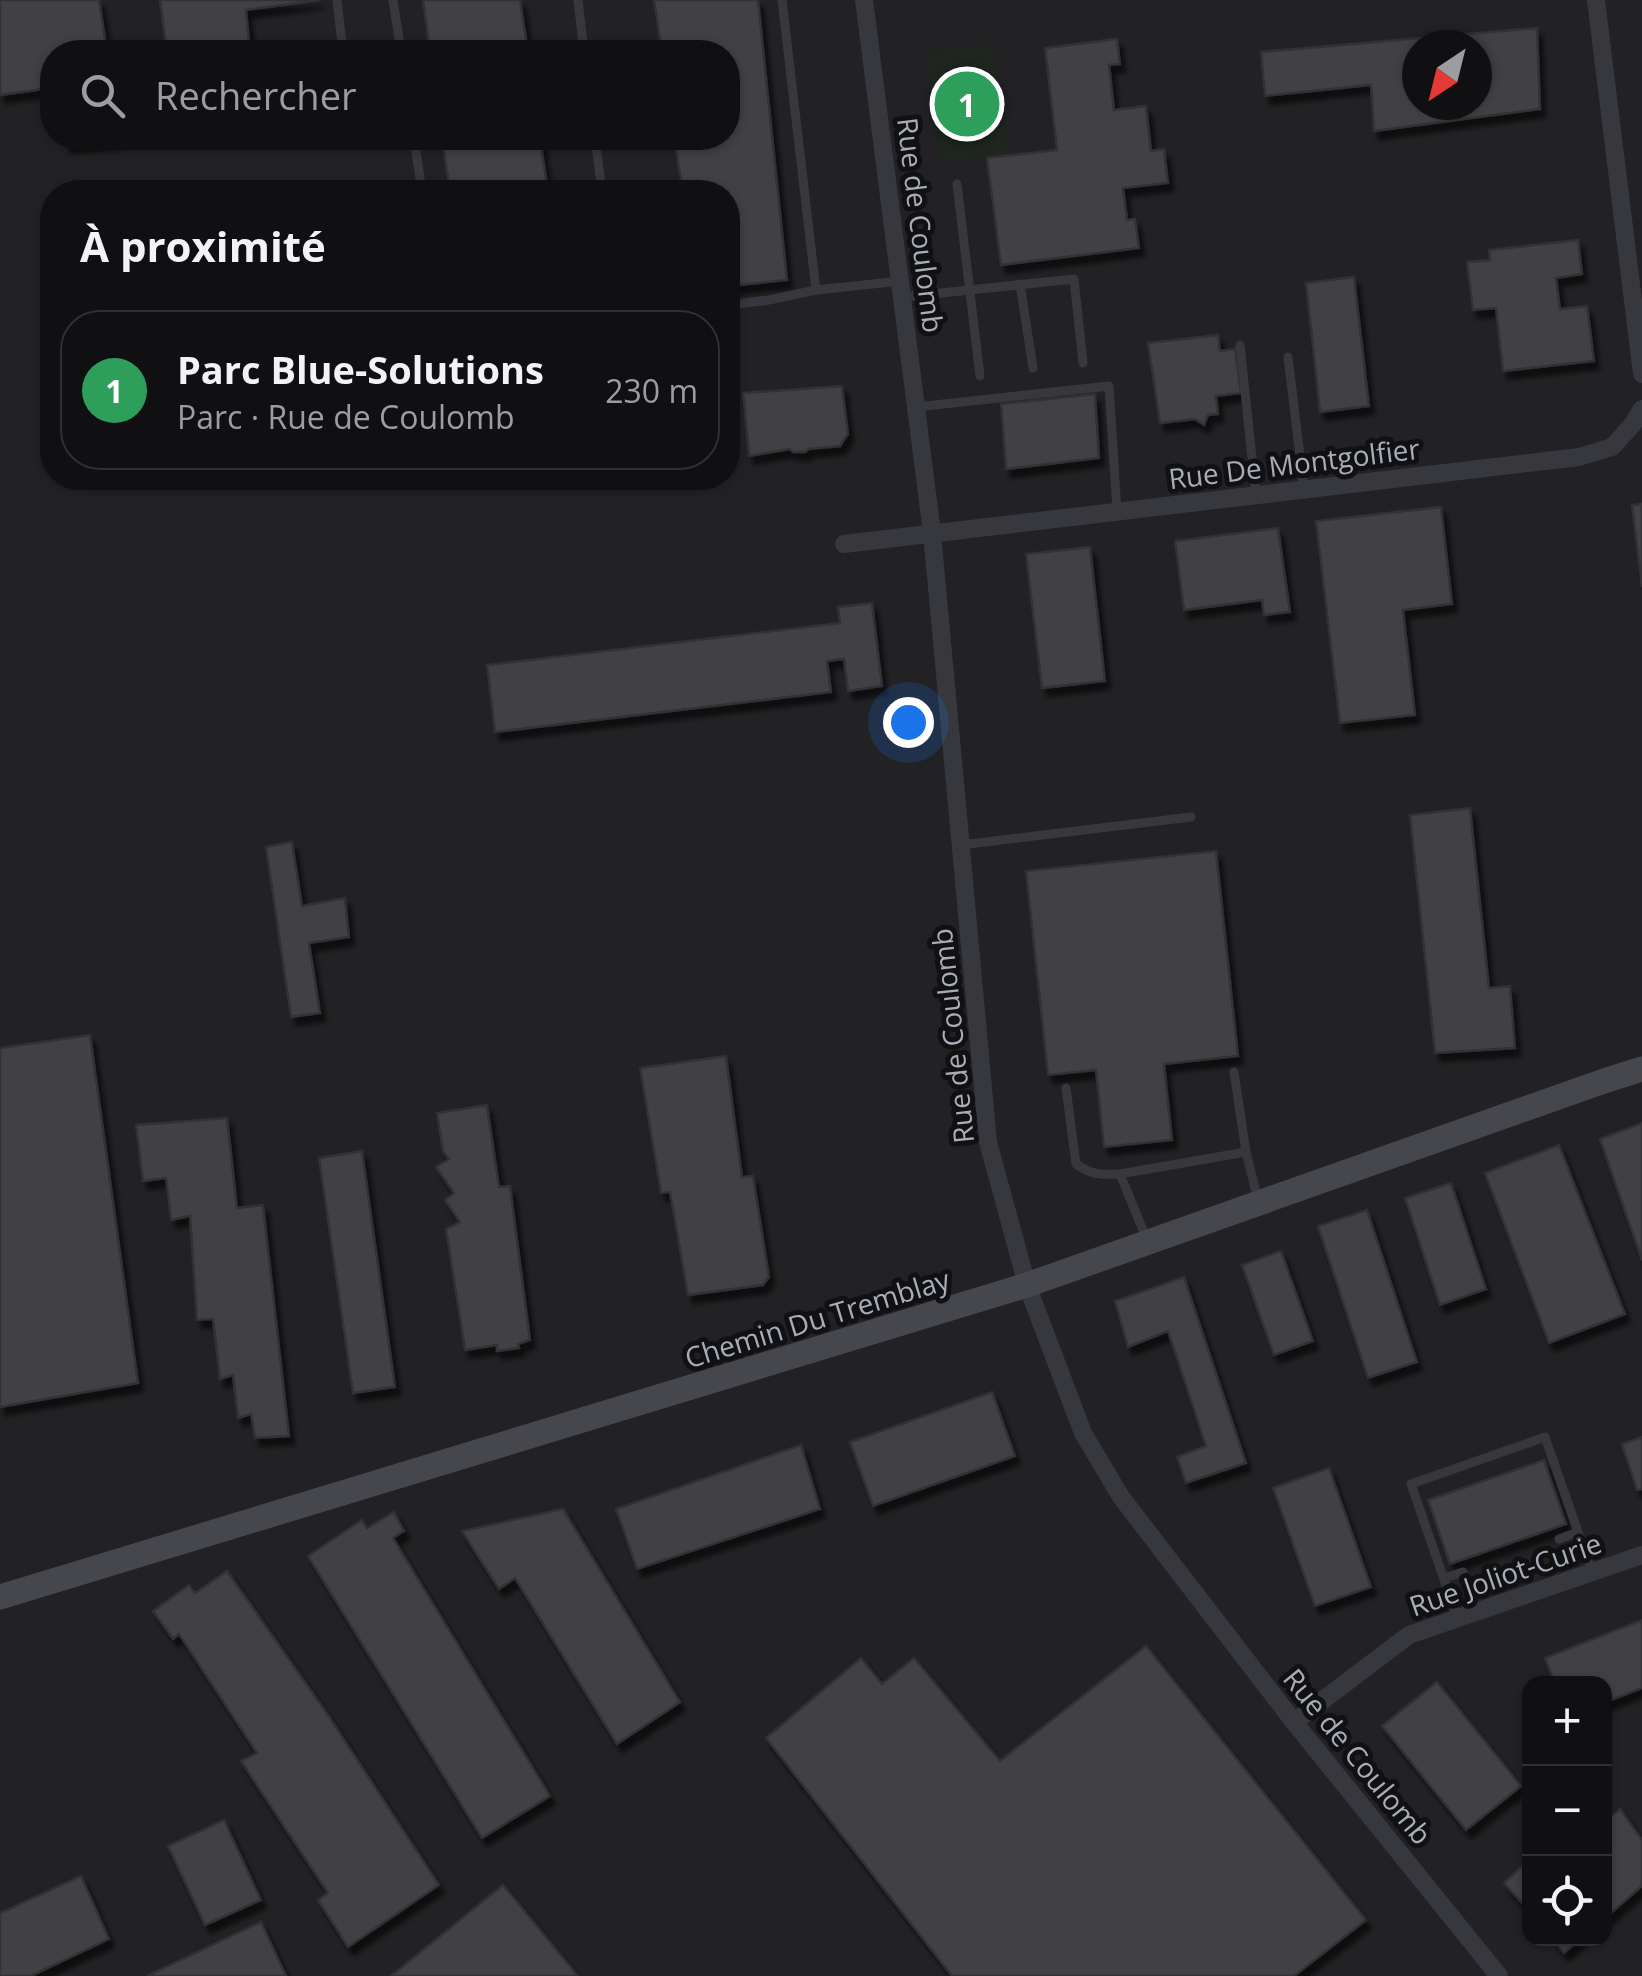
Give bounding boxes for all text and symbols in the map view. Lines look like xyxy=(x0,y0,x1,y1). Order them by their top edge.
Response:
north arrow xyxy=(1402,30,1492,120)
search box xyxy=(40,40,740,150)
pin: 1 xyxy=(934,66,1000,142)
icon: search xyxy=(75,68,130,123)
text: Rechercher xyxy=(155,69,357,121)
street label: Rue de Coulomb xyxy=(889,115,953,335)
text: À proximité xyxy=(80,217,326,274)
text: Parc Blue-Solutions xyxy=(177,343,544,395)
text: 1 xyxy=(105,369,124,412)
text: 230 m xyxy=(605,369,698,412)
text: Parc · Rue de Coulomb xyxy=(177,395,515,438)
street label: Rue De Montgolfier xyxy=(1166,429,1422,497)
your location xyxy=(883,697,934,748)
street label: Rue de Coulomb xyxy=(922,927,982,1145)
street label: Chemin Du Tremblay xyxy=(680,1259,955,1376)
street label: Rue Joliot-Curie xyxy=(1404,1523,1606,1625)
street label: Rue de Coulomb xyxy=(1275,1660,1441,1852)
map controls xyxy=(1522,1676,1612,1946)
button: + xyxy=(1522,1676,1612,1766)
button: − xyxy=(1522,1766,1612,1856)
button: locate xyxy=(1522,1856,1612,1946)

